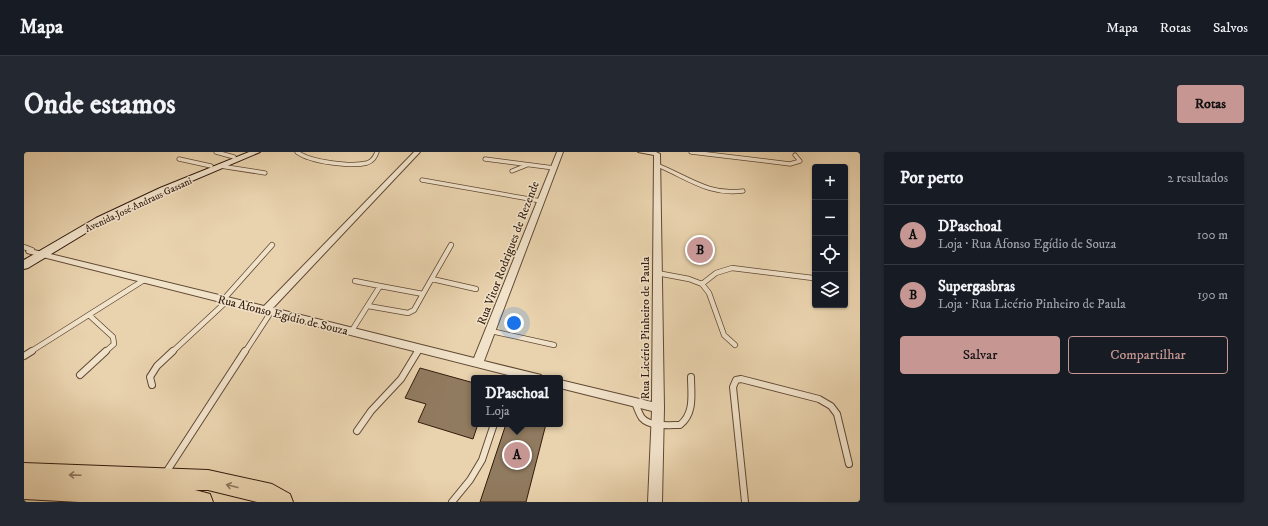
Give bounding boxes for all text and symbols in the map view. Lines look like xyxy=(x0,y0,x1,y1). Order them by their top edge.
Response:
text: Mapa xyxy=(20,16,63,39)
text: Mapa xyxy=(1106,19,1138,37)
text: Rotas xyxy=(1160,19,1191,37)
text: Salvos xyxy=(1213,19,1248,37)
button: Rotas xyxy=(1177,85,1244,123)
text: Onde estamos xyxy=(24,87,176,122)
map controls xyxy=(812,164,848,308)
button: + xyxy=(812,164,848,200)
text: Por perto xyxy=(900,167,963,189)
text: 2 resultados xyxy=(1167,170,1228,186)
street label: Avenida José Andraus Gassani xyxy=(83,175,194,235)
street label: Rua Vitor Rodrigues de Rezende xyxy=(474,179,543,327)
button: − xyxy=(812,200,848,236)
text: DPaschoal xyxy=(938,217,1002,236)
text: A xyxy=(909,227,917,243)
text: 100 m xyxy=(1197,227,1228,243)
pin: B xyxy=(687,235,713,265)
button: locate xyxy=(812,236,848,272)
text: Loja · Rua Afonso Egídio de Souza xyxy=(938,236,1116,252)
street label: Rua Licério Pinheiro de Paula xyxy=(638,256,653,399)
button: layers xyxy=(812,272,848,308)
text: Supergasbras xyxy=(938,277,1015,296)
text: B xyxy=(909,287,917,303)
text: 190 m xyxy=(1197,287,1228,303)
street label: Rua Afonso Egídio de Souza xyxy=(216,292,351,339)
text: Loja · Rua Licério Pinheiro de Paula xyxy=(938,296,1126,312)
your location xyxy=(504,313,524,333)
button: Salvar xyxy=(900,336,1060,374)
button: Compartilhar xyxy=(1068,336,1228,374)
popup xyxy=(471,375,563,427)
text: DPaschoal xyxy=(485,384,549,403)
text: Loja xyxy=(485,403,510,419)
pin: A xyxy=(504,440,530,470)
one-way arrow xyxy=(69,471,82,479)
one-way arrow xyxy=(226,481,239,489)

